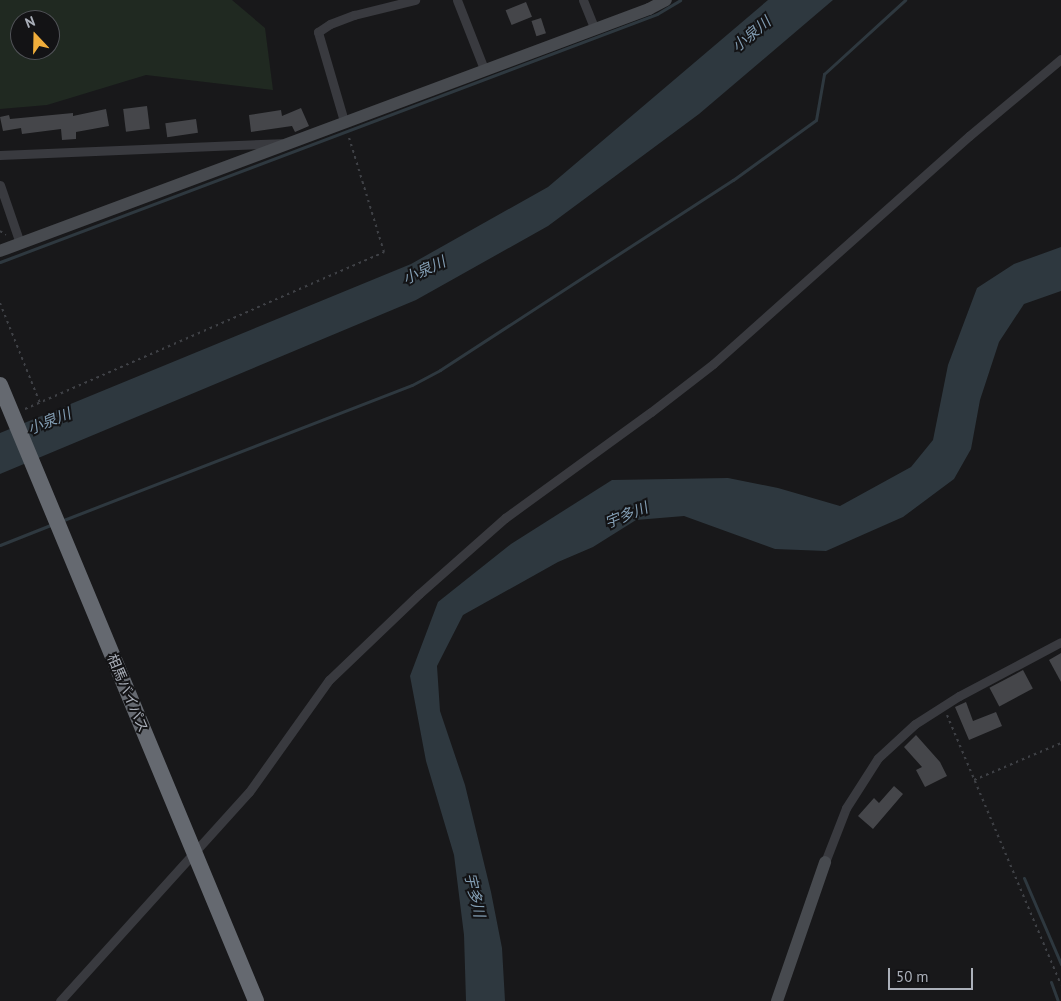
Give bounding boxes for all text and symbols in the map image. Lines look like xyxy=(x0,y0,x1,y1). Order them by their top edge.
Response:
north arrow xyxy=(10,10,60,60)
text: N xyxy=(22,12,37,32)
water label: 小泉川 xyxy=(728,13,774,55)
water label: 小泉川 xyxy=(400,252,448,288)
water label: 小泉川 xyxy=(25,404,73,438)
water label: 宇多川 xyxy=(602,498,650,532)
street label: 相馬バイパス xyxy=(104,651,152,735)
water label: 宇多川 xyxy=(461,871,489,919)
scale bar xyxy=(891,958,976,990)
text: 50 m xyxy=(896,967,929,986)

